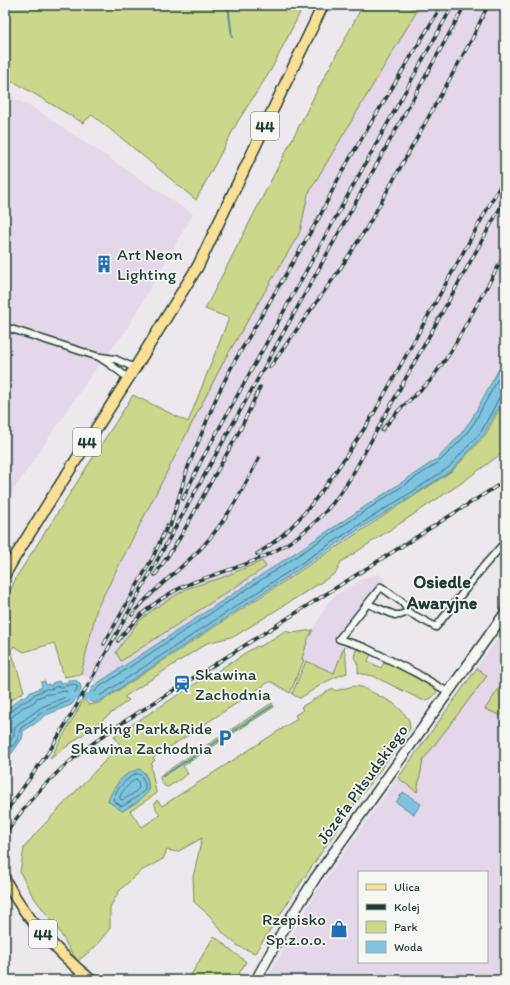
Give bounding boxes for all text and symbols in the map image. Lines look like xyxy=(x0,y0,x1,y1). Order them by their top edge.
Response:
road number: 44 xyxy=(251,112,279,140)
place label: Art Neon Lighting xyxy=(117,244,183,284)
building icon: Art Neon Lighting xyxy=(94,254,114,274)
road number: 44 xyxy=(73,428,101,456)
district label: Osiedle Awaryjne xyxy=(406,571,478,614)
place label: Skawina Zachodnia xyxy=(195,664,271,704)
station icon: Skawina Zachodnia xyxy=(172,674,192,694)
place label: Parking Park&Ride Skawina Zachodnia xyxy=(71,718,212,758)
street label: Józefa Piłsudskiego xyxy=(312,720,412,848)
parking icon: Parking Park&Ride Skawina Zachodnia xyxy=(215,728,235,748)
legend xyxy=(358,871,488,963)
text: Ulica xyxy=(394,880,420,894)
text: Kolej xyxy=(394,900,420,914)
place label: Rzepisko Sp.z.o.o. xyxy=(262,909,326,949)
shop icon: Rzepisko Sp.z.o.o. xyxy=(329,919,349,939)
road number: 44 xyxy=(29,920,57,948)
text: Park xyxy=(394,920,418,934)
text: Woda xyxy=(394,940,423,954)

